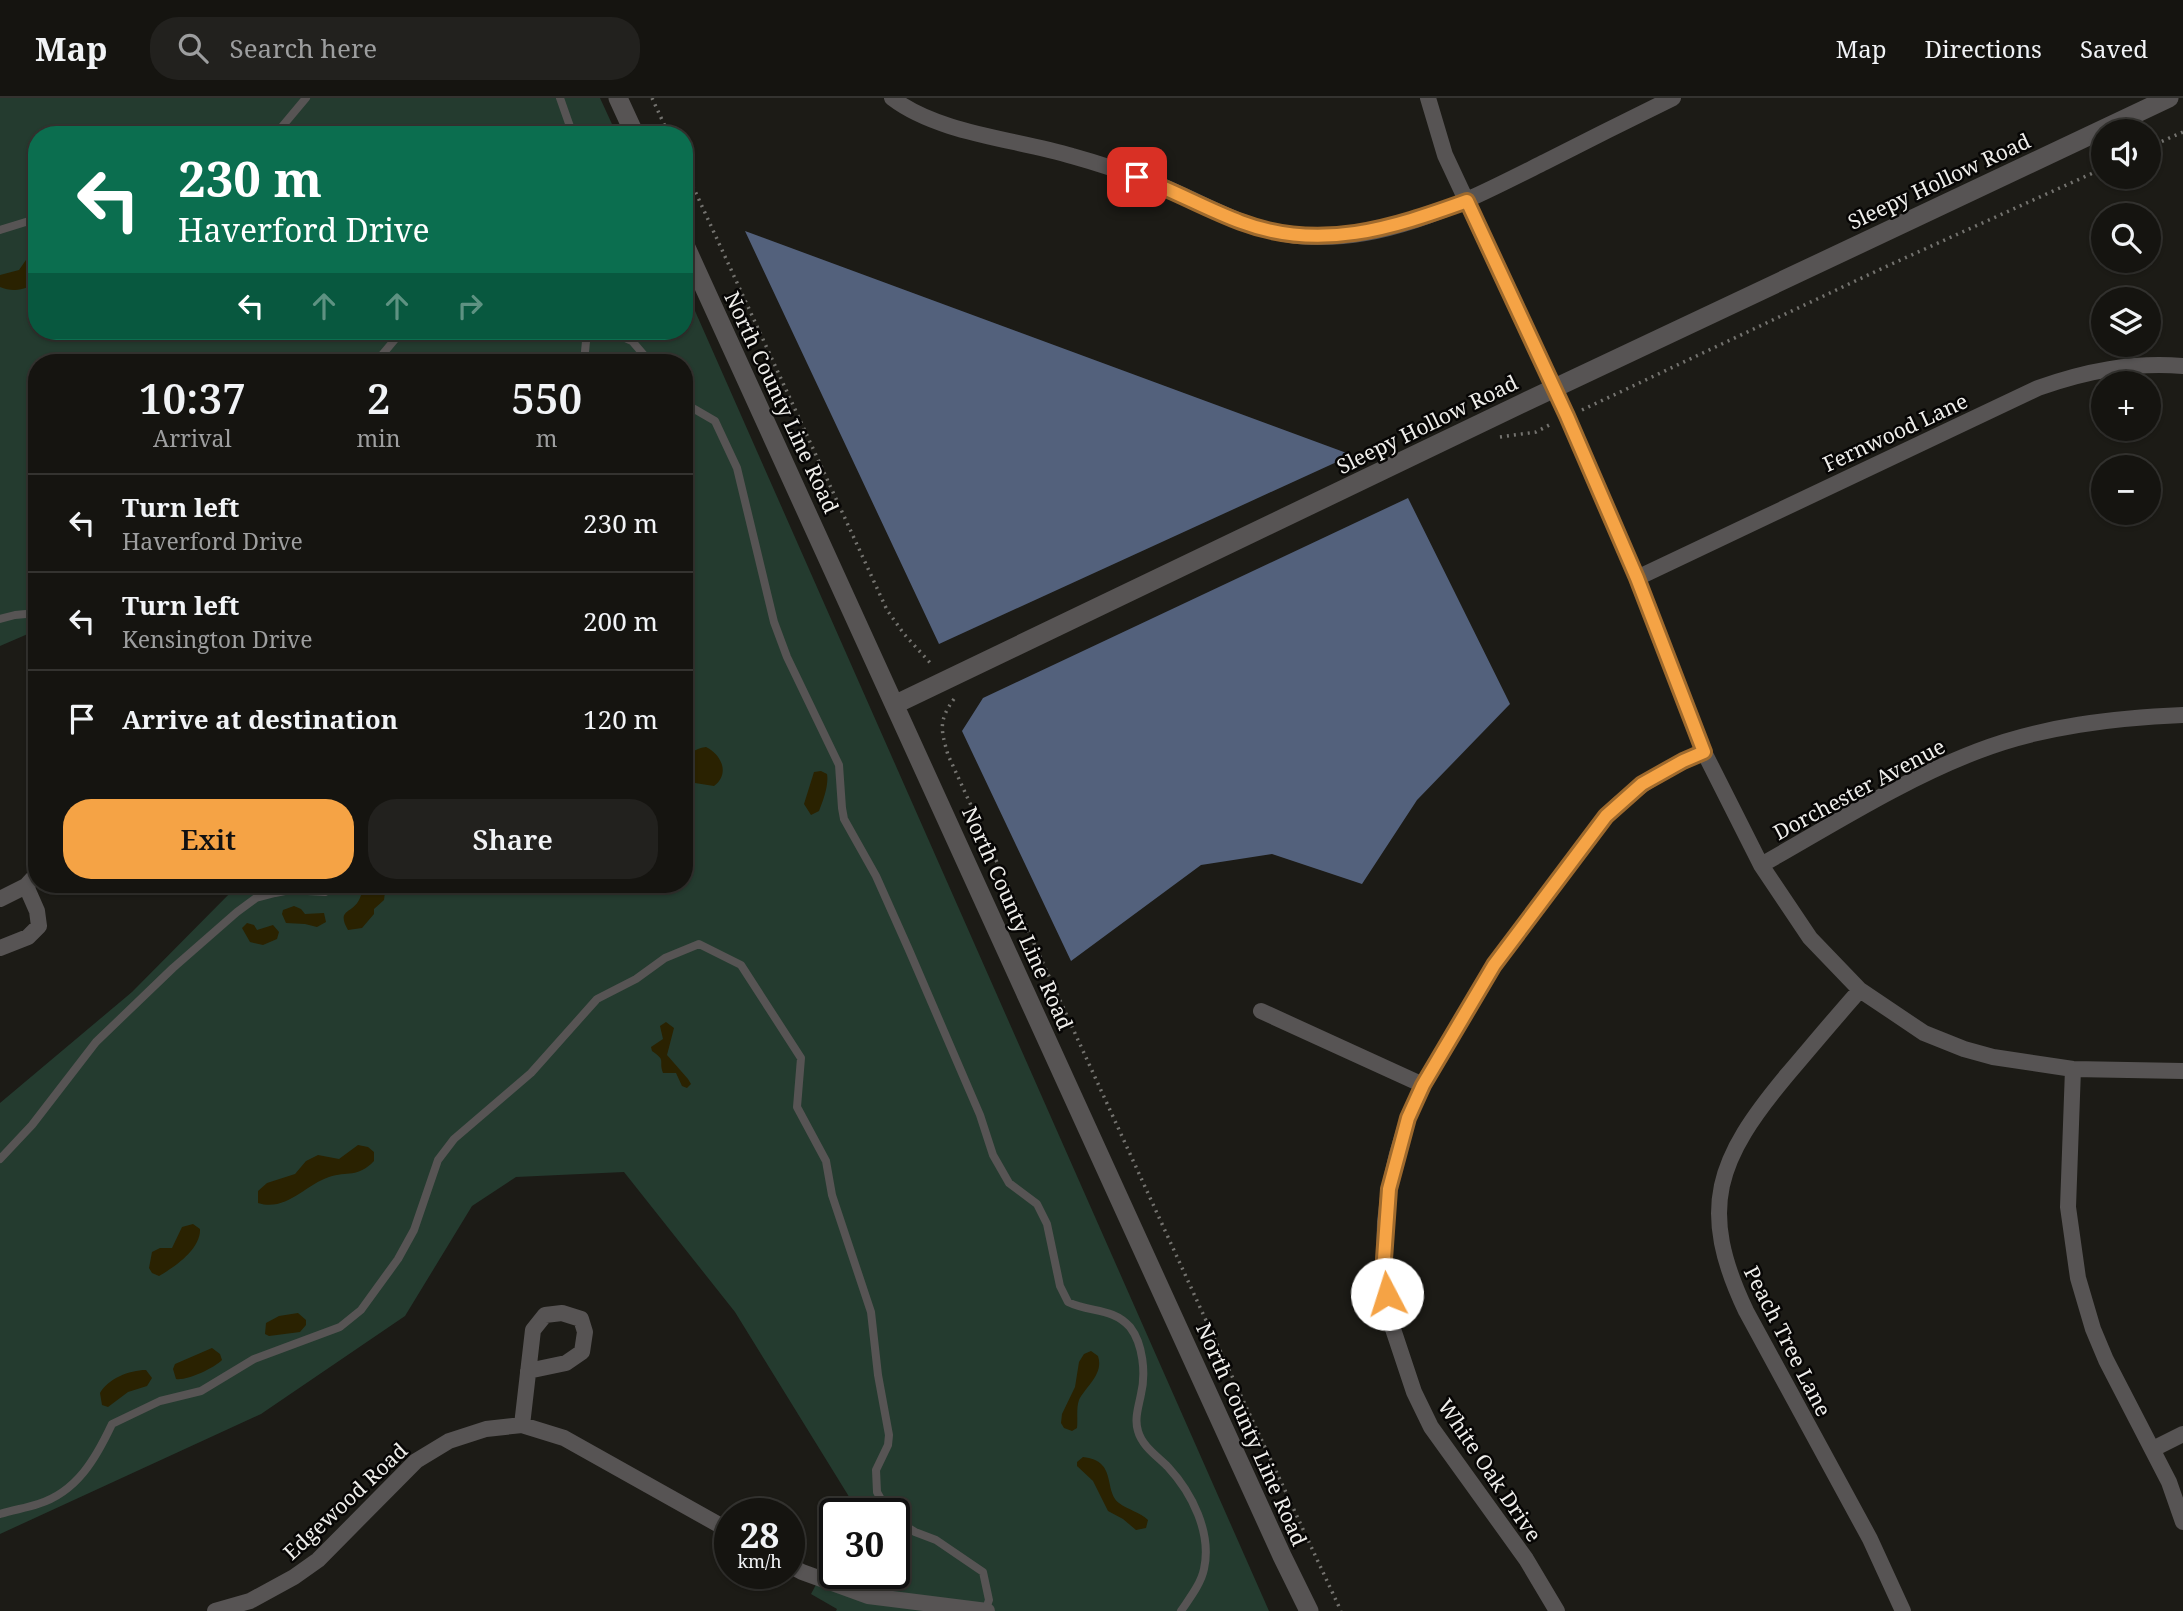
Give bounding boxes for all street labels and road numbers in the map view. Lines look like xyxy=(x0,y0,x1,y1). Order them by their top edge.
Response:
street label: Sleepy Hollow Road xyxy=(1843,126,2035,236)
street label: North County Line Road xyxy=(718,287,846,517)
street label: Sleepy Hollow Road xyxy=(1332,368,1522,480)
street label: Fernwood Lane xyxy=(1818,386,1972,478)
street label: Dorchester Avenue xyxy=(1768,732,1950,846)
street label: North County Line Road xyxy=(956,802,1080,1034)
street label: Peach Tree Lane xyxy=(1738,1261,1838,1421)
street label: North County Line Road xyxy=(1190,1318,1314,1550)
street label: White Oak Drive xyxy=(1432,1393,1548,1547)
street label: Edgewood Road xyxy=(277,1436,413,1566)

